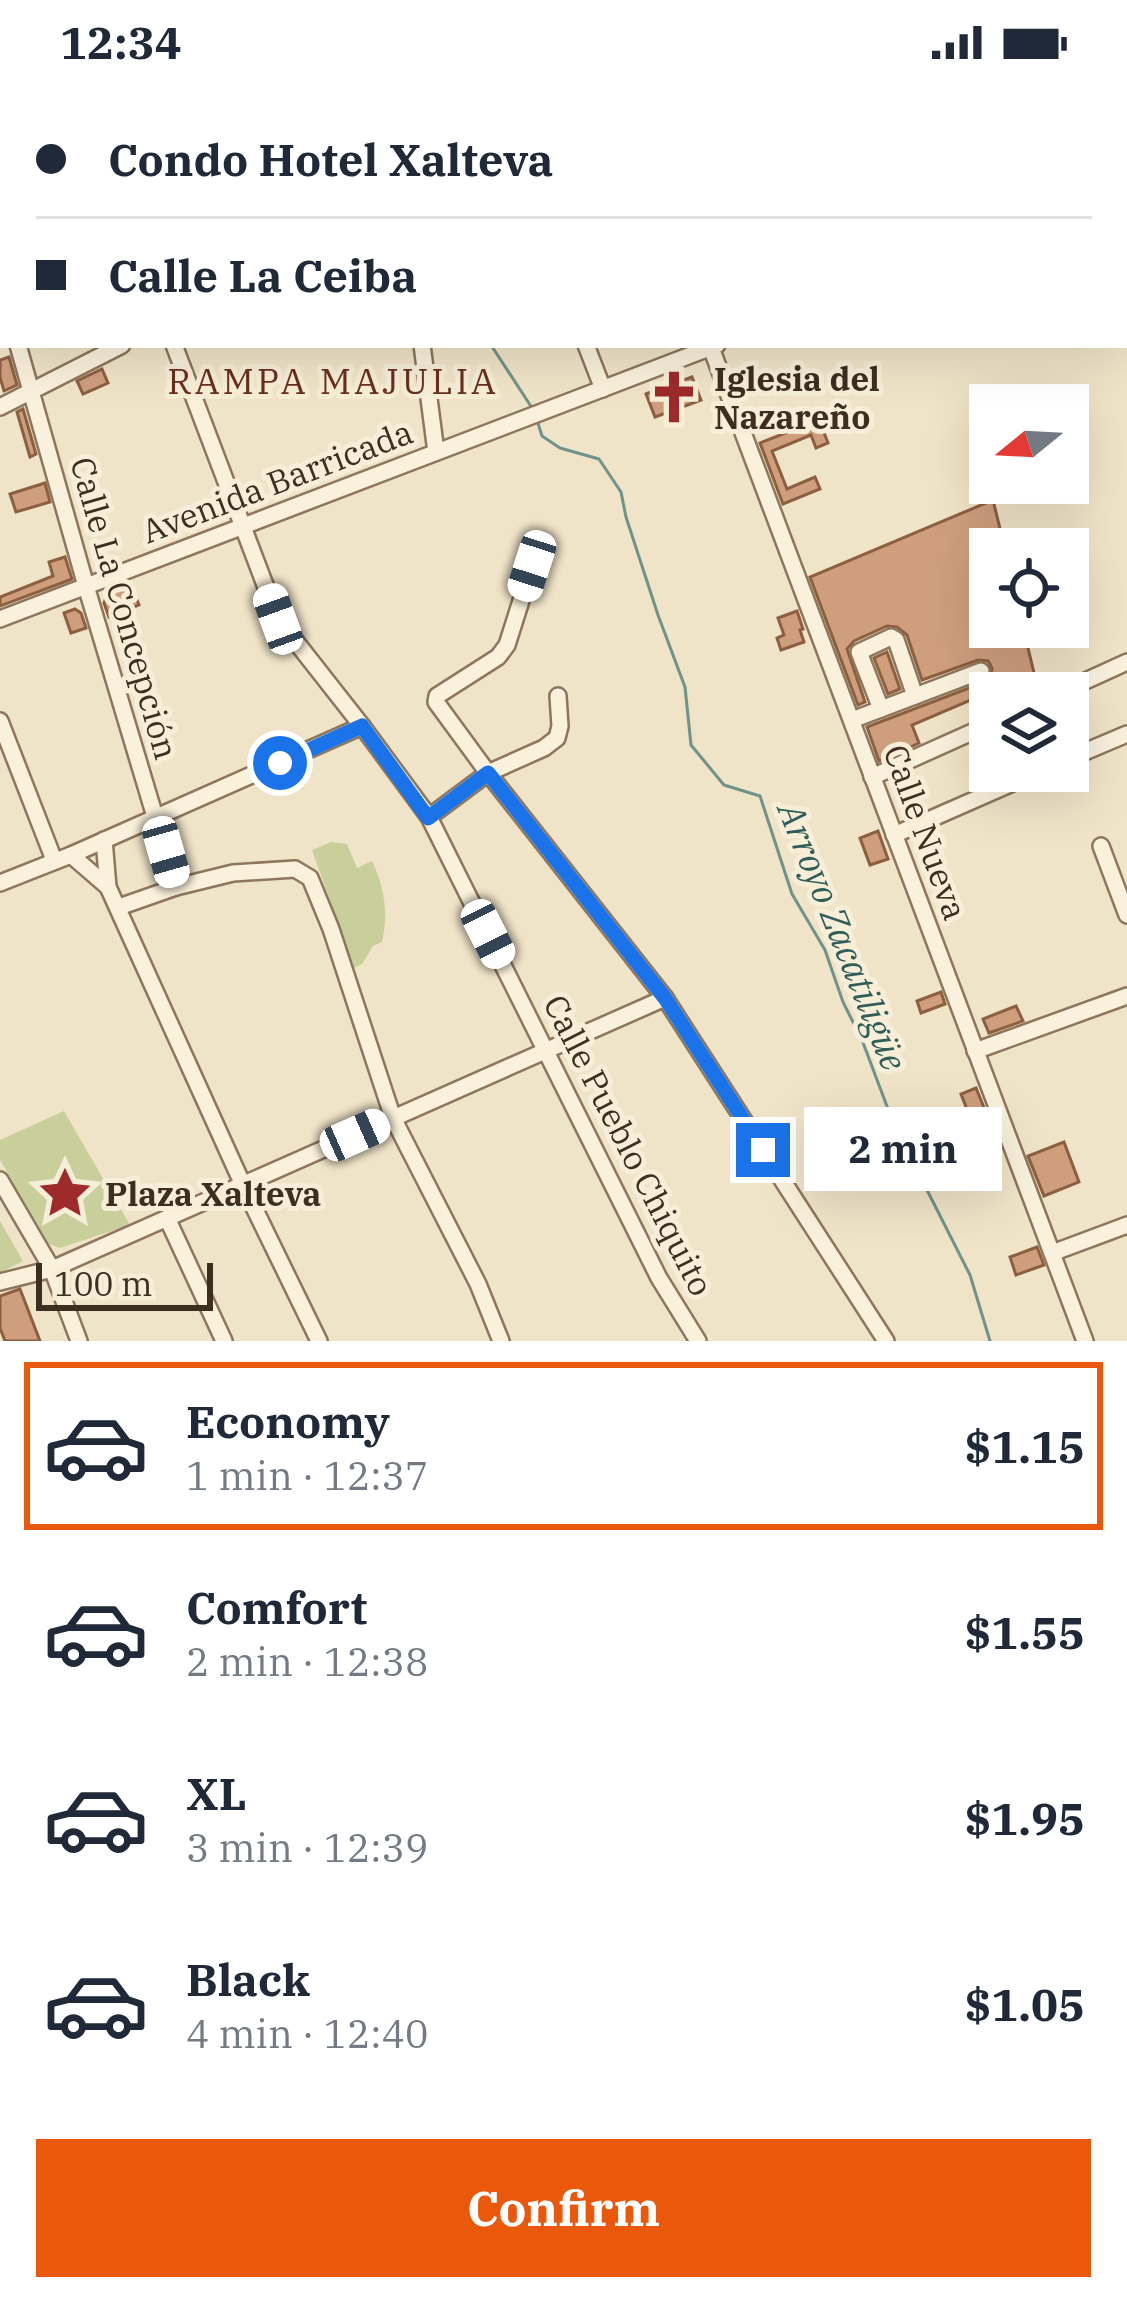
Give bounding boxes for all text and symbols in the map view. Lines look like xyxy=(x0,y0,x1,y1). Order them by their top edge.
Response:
text: 12:34 xyxy=(60,13,182,71)
text: Condo Hotel Xalteva xyxy=(108,130,553,188)
text: Calle La Ceiba xyxy=(108,246,417,304)
district label: RAMPA MAJULIA xyxy=(167,357,499,404)
place label: Iglesia del Nazareño xyxy=(714,357,880,438)
church icon: Iglesia del Nazareño xyxy=(645,368,703,426)
north arrow xyxy=(969,384,1089,504)
map controls xyxy=(969,384,1089,792)
street label: Avenida Barricada xyxy=(135,410,419,552)
street label: Calle La Concepción xyxy=(61,452,189,764)
car xyxy=(504,526,560,606)
button: locate xyxy=(969,528,1089,648)
car xyxy=(249,579,307,659)
button: layers xyxy=(969,672,1089,792)
route start xyxy=(253,736,307,790)
street label: Calle Nueva xyxy=(874,739,978,925)
water label: Arroyo Zacatiligüe xyxy=(767,793,918,1077)
car xyxy=(139,812,193,892)
car xyxy=(456,894,520,974)
street label: Calle Pueblo Chiquito xyxy=(534,987,724,1303)
car xyxy=(315,1104,395,1166)
callout: 2 min xyxy=(805,1108,1003,1192)
route end xyxy=(736,1123,790,1177)
text: 2 min xyxy=(848,1123,958,1174)
place icon: Plaza Xalteva xyxy=(36,1164,94,1222)
place label: Plaza Xalteva xyxy=(105,1172,321,1215)
scale bar xyxy=(36,1257,213,1310)
text: 100 m xyxy=(54,1262,153,1305)
icon: car xyxy=(42,1392,150,1500)
text: Economy xyxy=(186,1392,390,1450)
text: $1.15 xyxy=(965,1417,1085,1475)
text: 1 min · 12:37 xyxy=(186,1450,428,1501)
icon: car xyxy=(42,1578,150,1686)
text: Comfort xyxy=(186,1578,367,1636)
text: $1.55 xyxy=(965,1603,1085,1661)
text: 2 min · 12:38 xyxy=(186,1636,428,1687)
icon: car xyxy=(42,1764,150,1872)
text: XL xyxy=(186,1764,247,1822)
text: $1.95 xyxy=(965,1789,1085,1847)
text: 3 min · 12:39 xyxy=(186,1822,428,1873)
icon: car xyxy=(42,1950,150,2058)
text: Black xyxy=(186,1950,310,2008)
text: $1.05 xyxy=(965,1975,1085,2033)
text: 4 min · 12:40 xyxy=(186,2008,428,2059)
button: Confirm xyxy=(36,2139,1091,2277)

